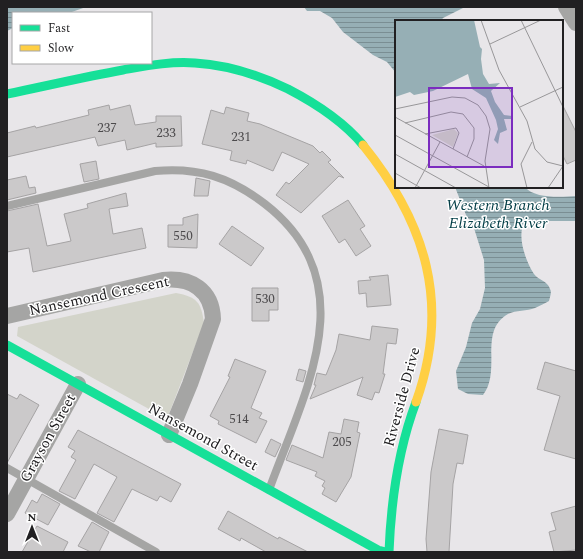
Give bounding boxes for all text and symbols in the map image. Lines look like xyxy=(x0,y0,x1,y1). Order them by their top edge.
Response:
legend xyxy=(12,12,152,64)
text: Fast xyxy=(48,19,70,38)
inset map xyxy=(395,20,563,188)
text: Slow xyxy=(48,39,74,58)
house number: 237 xyxy=(97,118,117,138)
house number: 233 xyxy=(156,123,176,143)
house number: 231 xyxy=(231,127,251,147)
water label: Western Branch Elizabeth River xyxy=(446,193,550,235)
house number: 550 xyxy=(173,226,193,246)
street label: Nansemond Crescent xyxy=(27,270,171,322)
house number: 530 xyxy=(255,289,275,309)
street label: Riverside Drive xyxy=(378,345,426,449)
street label: Grayson Street xyxy=(14,389,82,487)
street label: Nansemond Street xyxy=(144,397,262,477)
house number: 514 xyxy=(229,409,249,429)
house number: 205 xyxy=(332,432,352,452)
north arrow xyxy=(12,507,52,547)
text: N xyxy=(28,509,37,526)

